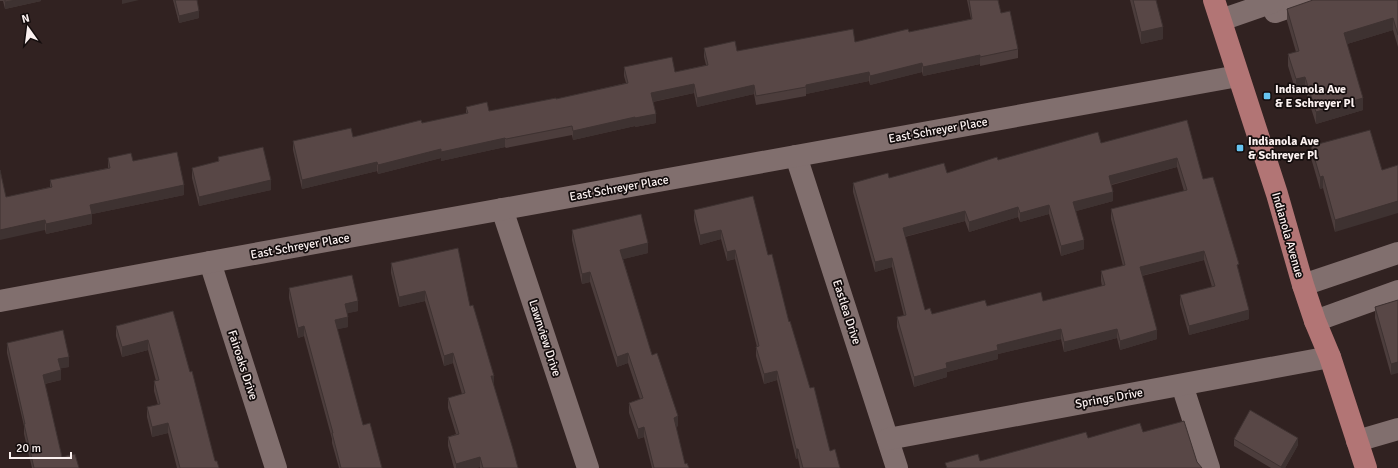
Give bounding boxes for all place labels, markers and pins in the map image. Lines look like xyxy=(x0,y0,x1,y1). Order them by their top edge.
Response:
place label: Indianola Ave & E Schreyer Pl xyxy=(1275,82,1355,111)
marker: Indianola Ave & E Schreyer Pl xyxy=(1262,91,1272,101)
place label: Indianola Ave & Schreyer Pl xyxy=(1248,134,1319,163)
marker: Indianola Ave & Schreyer Pl xyxy=(1235,143,1245,153)

